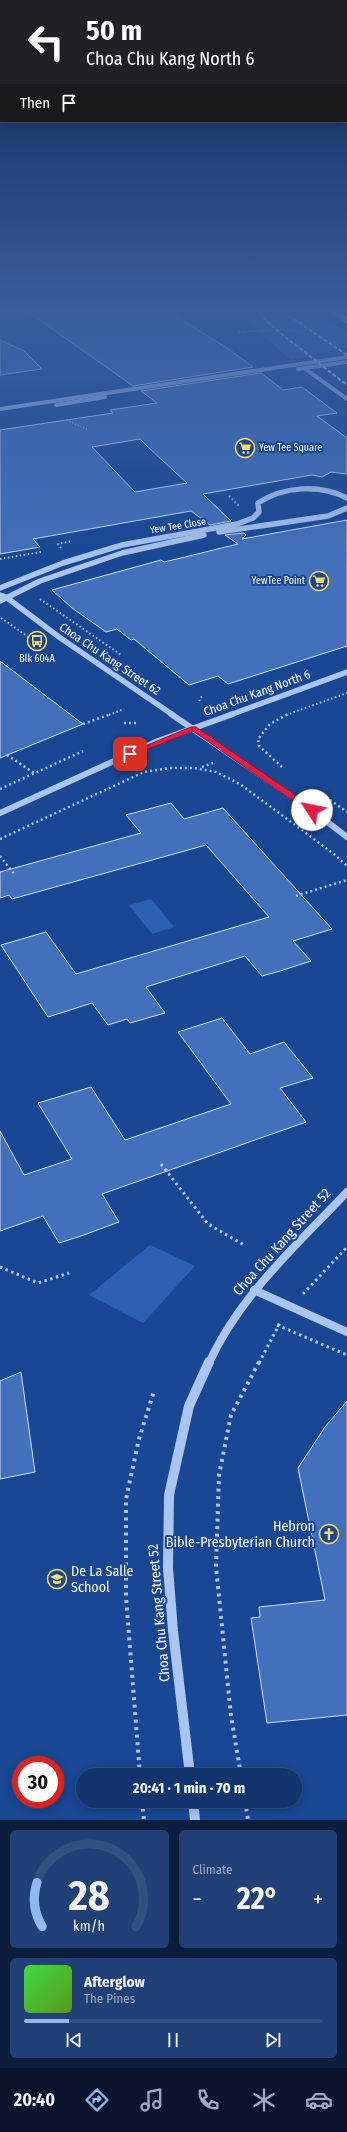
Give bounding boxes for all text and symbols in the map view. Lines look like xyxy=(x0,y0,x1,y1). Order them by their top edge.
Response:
text: 50 m xyxy=(86,14,142,47)
icon: left xyxy=(20,16,72,68)
text: Choa Chu Kang North 6 xyxy=(86,48,255,70)
icon: arrive xyxy=(58,92,80,114)
text: Then xyxy=(20,94,50,112)
supermarket icon: Yew Tee Square xyxy=(234,437,256,459)
place label: Yew Tee Square xyxy=(259,442,322,454)
street label: Yew Tee Close xyxy=(149,516,207,536)
supermarket icon: YewTee Point xyxy=(308,570,330,592)
place label: YewTee Point xyxy=(252,575,306,587)
street label: Choa Chu Kang Street 62 xyxy=(57,620,163,698)
bus stop icon: Blk 604A xyxy=(26,630,48,652)
place label: Blk 604A xyxy=(19,653,55,665)
street label: Choa Chu Kang North 6 xyxy=(202,667,312,719)
pin xyxy=(113,737,147,771)
icon: arrive xyxy=(119,743,141,765)
position arrow xyxy=(291,789,333,831)
street label: Choa Chu Kang Street 52 xyxy=(229,1185,335,1299)
place label: Hebron Bible-Presbyterian Church xyxy=(166,1518,315,1551)
church icon: Hebron Bible-Presbyterian Church xyxy=(318,1523,340,1545)
street label: Choa Chu Kang Street 52 xyxy=(145,1543,173,1683)
place label: De La Salle School xyxy=(71,1563,134,1596)
school or university icon: De La Salle School xyxy=(46,1568,68,1590)
speed limit sign: 30 xyxy=(12,1756,64,1808)
text: 20:41 · 1 min · 70 m xyxy=(133,1779,245,1797)
text: Climate xyxy=(193,1862,233,1877)
text: 28 xyxy=(68,1871,110,1921)
text: 22° xyxy=(237,1881,279,1917)
text: − xyxy=(193,1886,202,1913)
text: + xyxy=(313,1886,323,1913)
text: km/h xyxy=(73,1918,105,1935)
text: Afterglow xyxy=(84,1973,145,1991)
text: The Pines xyxy=(84,1991,135,2006)
icon: previous xyxy=(63,2029,85,2051)
icon: pause xyxy=(162,2029,184,2051)
icon: next xyxy=(262,2029,284,2051)
icon: directions xyxy=(83,2086,111,2114)
icon: music xyxy=(138,2086,166,2114)
icon: phone xyxy=(194,2086,222,2114)
icon: climate xyxy=(250,2086,278,2114)
icon: car xyxy=(305,2086,333,2114)
text: 20:40 xyxy=(14,2089,55,2111)

